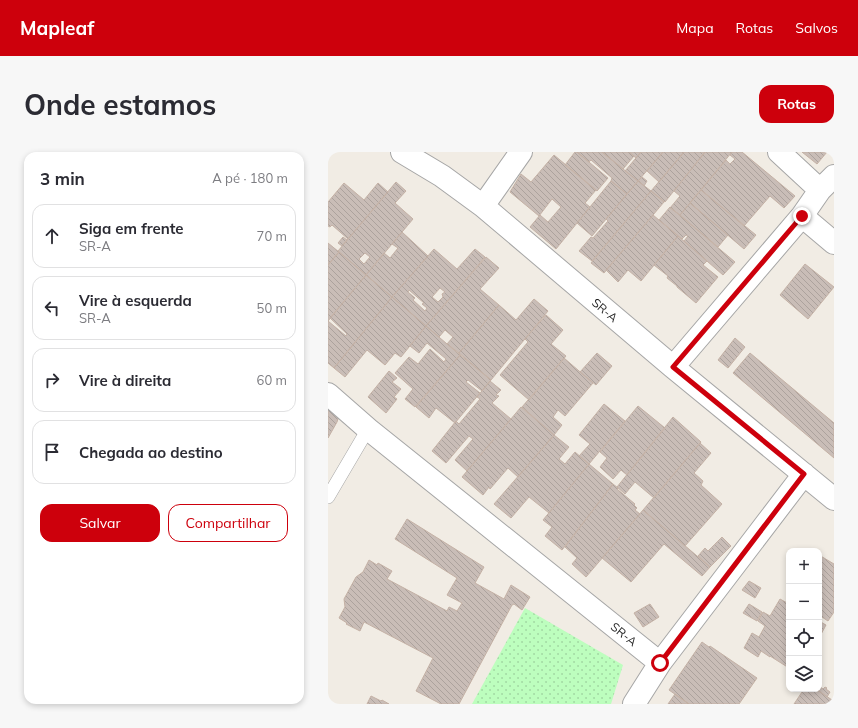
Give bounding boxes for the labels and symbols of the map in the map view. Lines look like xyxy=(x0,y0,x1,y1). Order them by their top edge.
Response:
route end xyxy=(793,207,811,225)
street label: SR-A xyxy=(589,295,621,325)
street label: SR-A xyxy=(608,619,640,649)
route start xyxy=(651,654,669,672)

